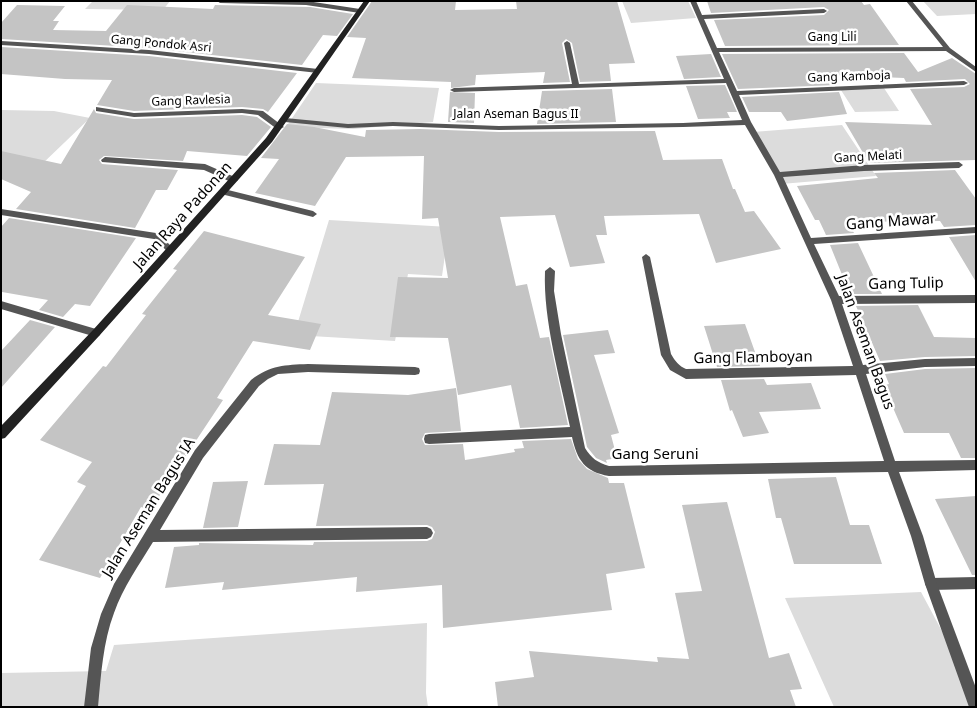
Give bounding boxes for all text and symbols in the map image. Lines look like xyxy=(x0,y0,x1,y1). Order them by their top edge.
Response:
street label: Gang Lili xyxy=(808,31,856,45)
street label: Gang Pondok Asri xyxy=(110,32,212,56)
street label: Gang Kamboja xyxy=(807,68,891,86)
street label: Gang Ravlesia xyxy=(151,92,231,110)
street label: Jalan Aseman Bagus II xyxy=(453,108,579,122)
street label: Gang Melati xyxy=(834,148,902,166)
street label: Jalan Raya Padonan xyxy=(130,159,236,273)
street label: Gang Mawar xyxy=(845,210,937,234)
street label: Jalan Aseman Bagus xyxy=(832,272,898,412)
street label: Gang Tulip xyxy=(868,274,944,294)
street label: Gang Flamboyan xyxy=(693,348,813,368)
street label: Jalan Aseman Bagus IA xyxy=(99,435,199,581)
street label: Gang Seruni xyxy=(611,446,699,464)

